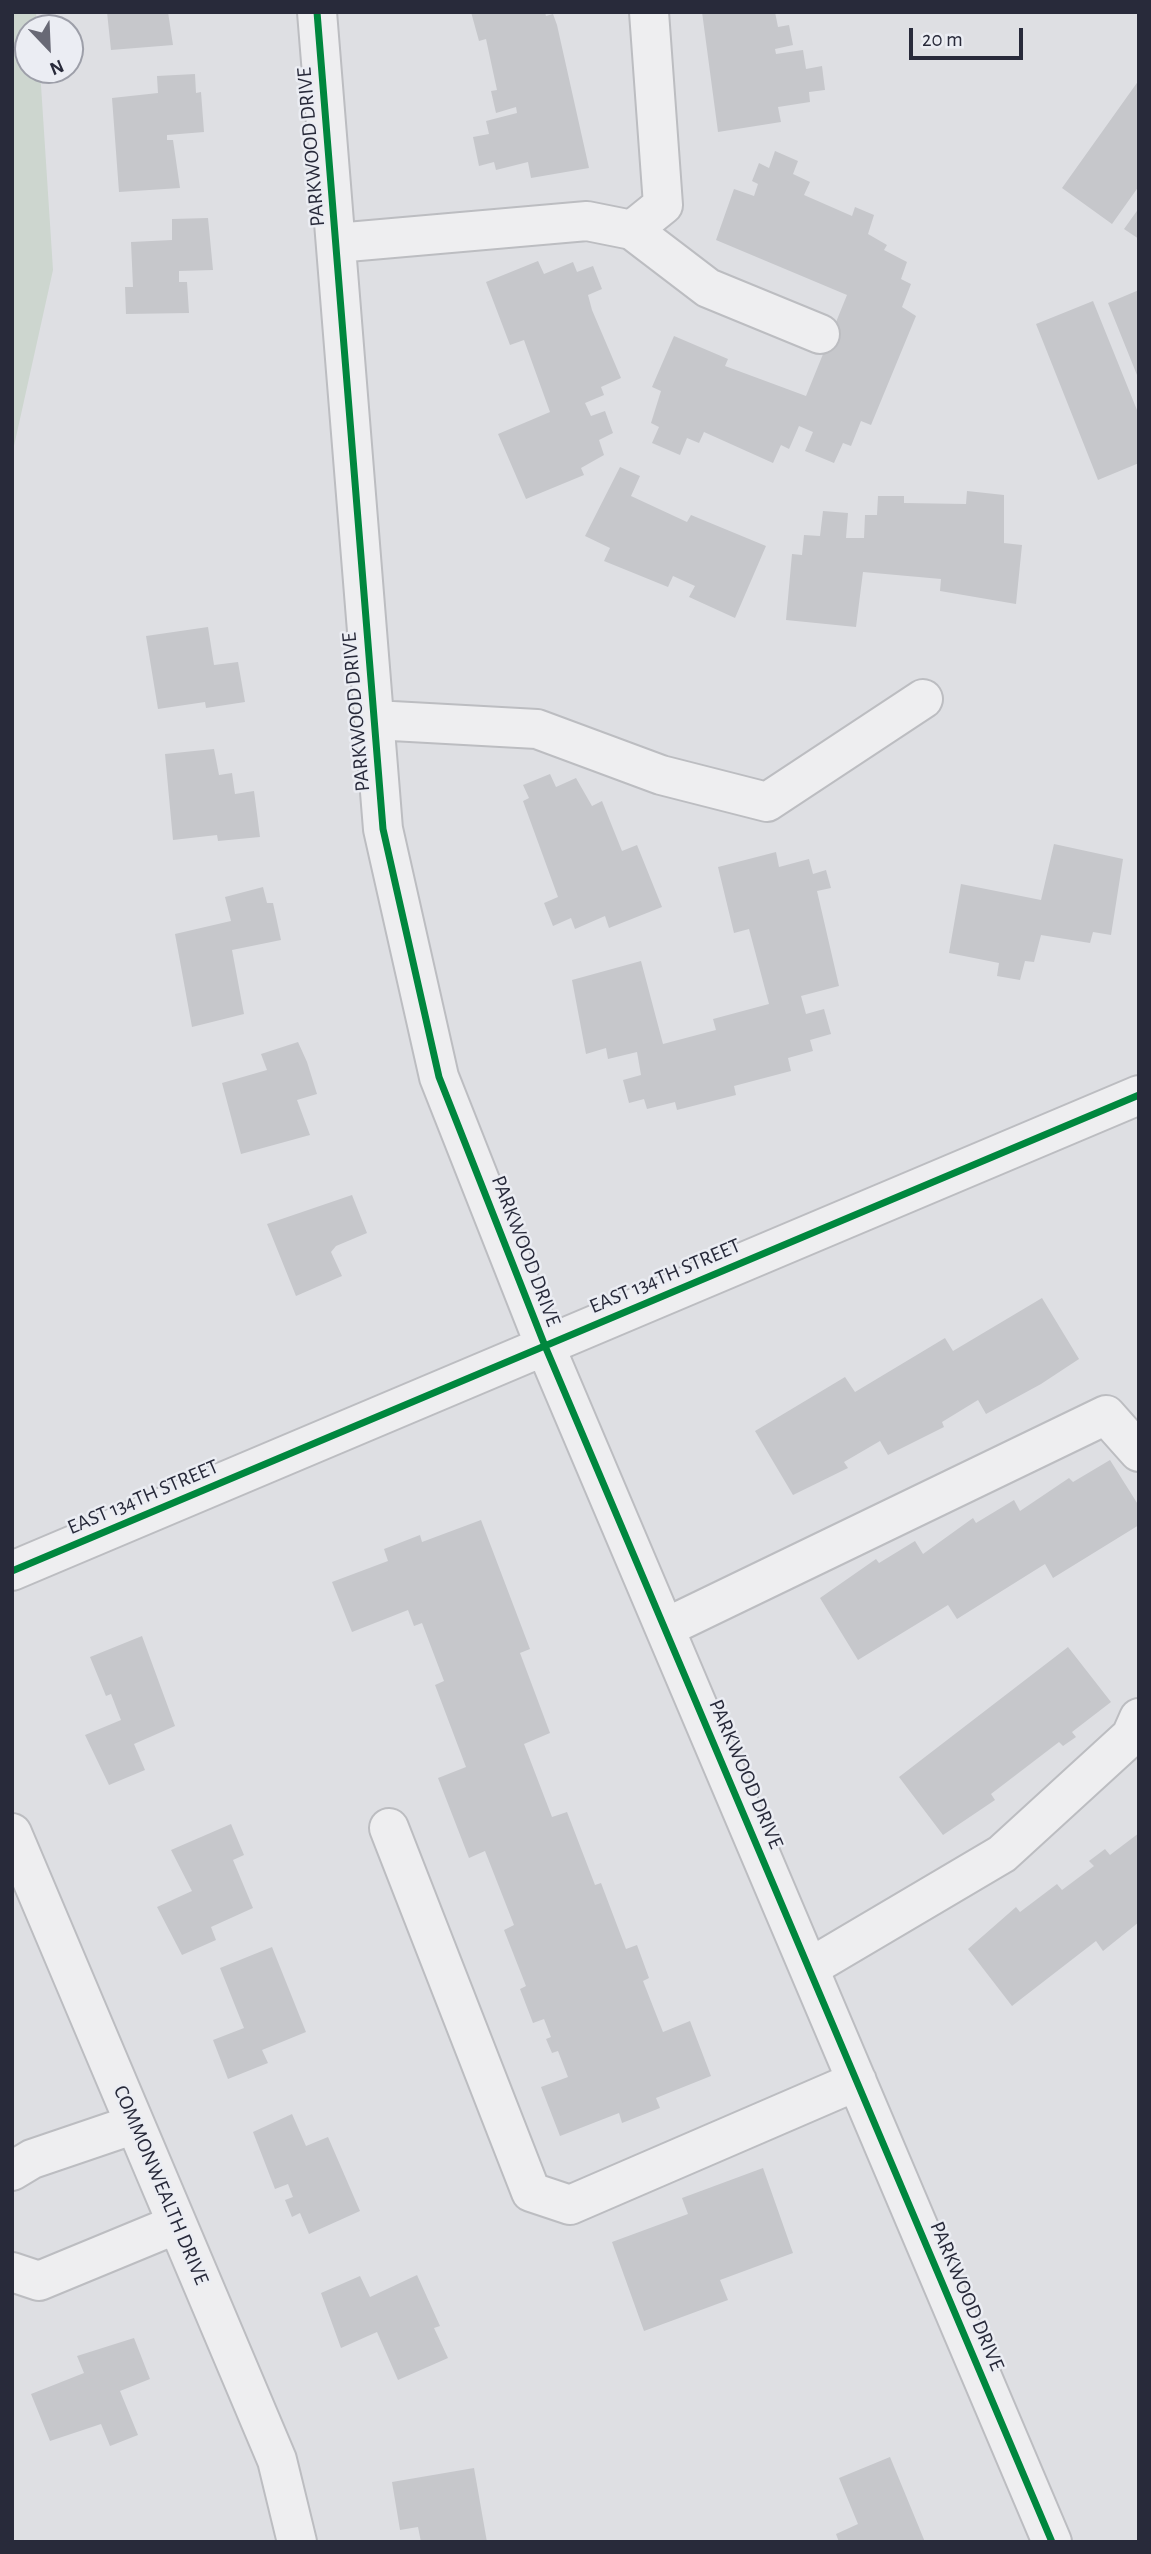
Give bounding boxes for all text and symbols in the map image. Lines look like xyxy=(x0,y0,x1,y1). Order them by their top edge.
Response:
north arrow xyxy=(14,14,84,84)
scale bar xyxy=(913,14,1027,58)
text: 20 m xyxy=(922,29,963,50)
text: N xyxy=(47,56,66,78)
street label: PARKWOOD DRIVE xyxy=(291,66,331,228)
street label: PARKWOOD DRIVE xyxy=(336,631,376,793)
street label: PARKWOOD DRIVE xyxy=(486,1172,566,1330)
street label: EAST 134TH STREET xyxy=(586,1233,744,1319)
street label: EAST 134TH STREET xyxy=(64,1454,222,1540)
street label: PARKWOOD DRIVE xyxy=(703,1696,789,1852)
street label: COMMONWEALTH DRIVE xyxy=(108,2082,214,2288)
street label: PARKWOOD DRIVE xyxy=(924,2218,1010,2374)

